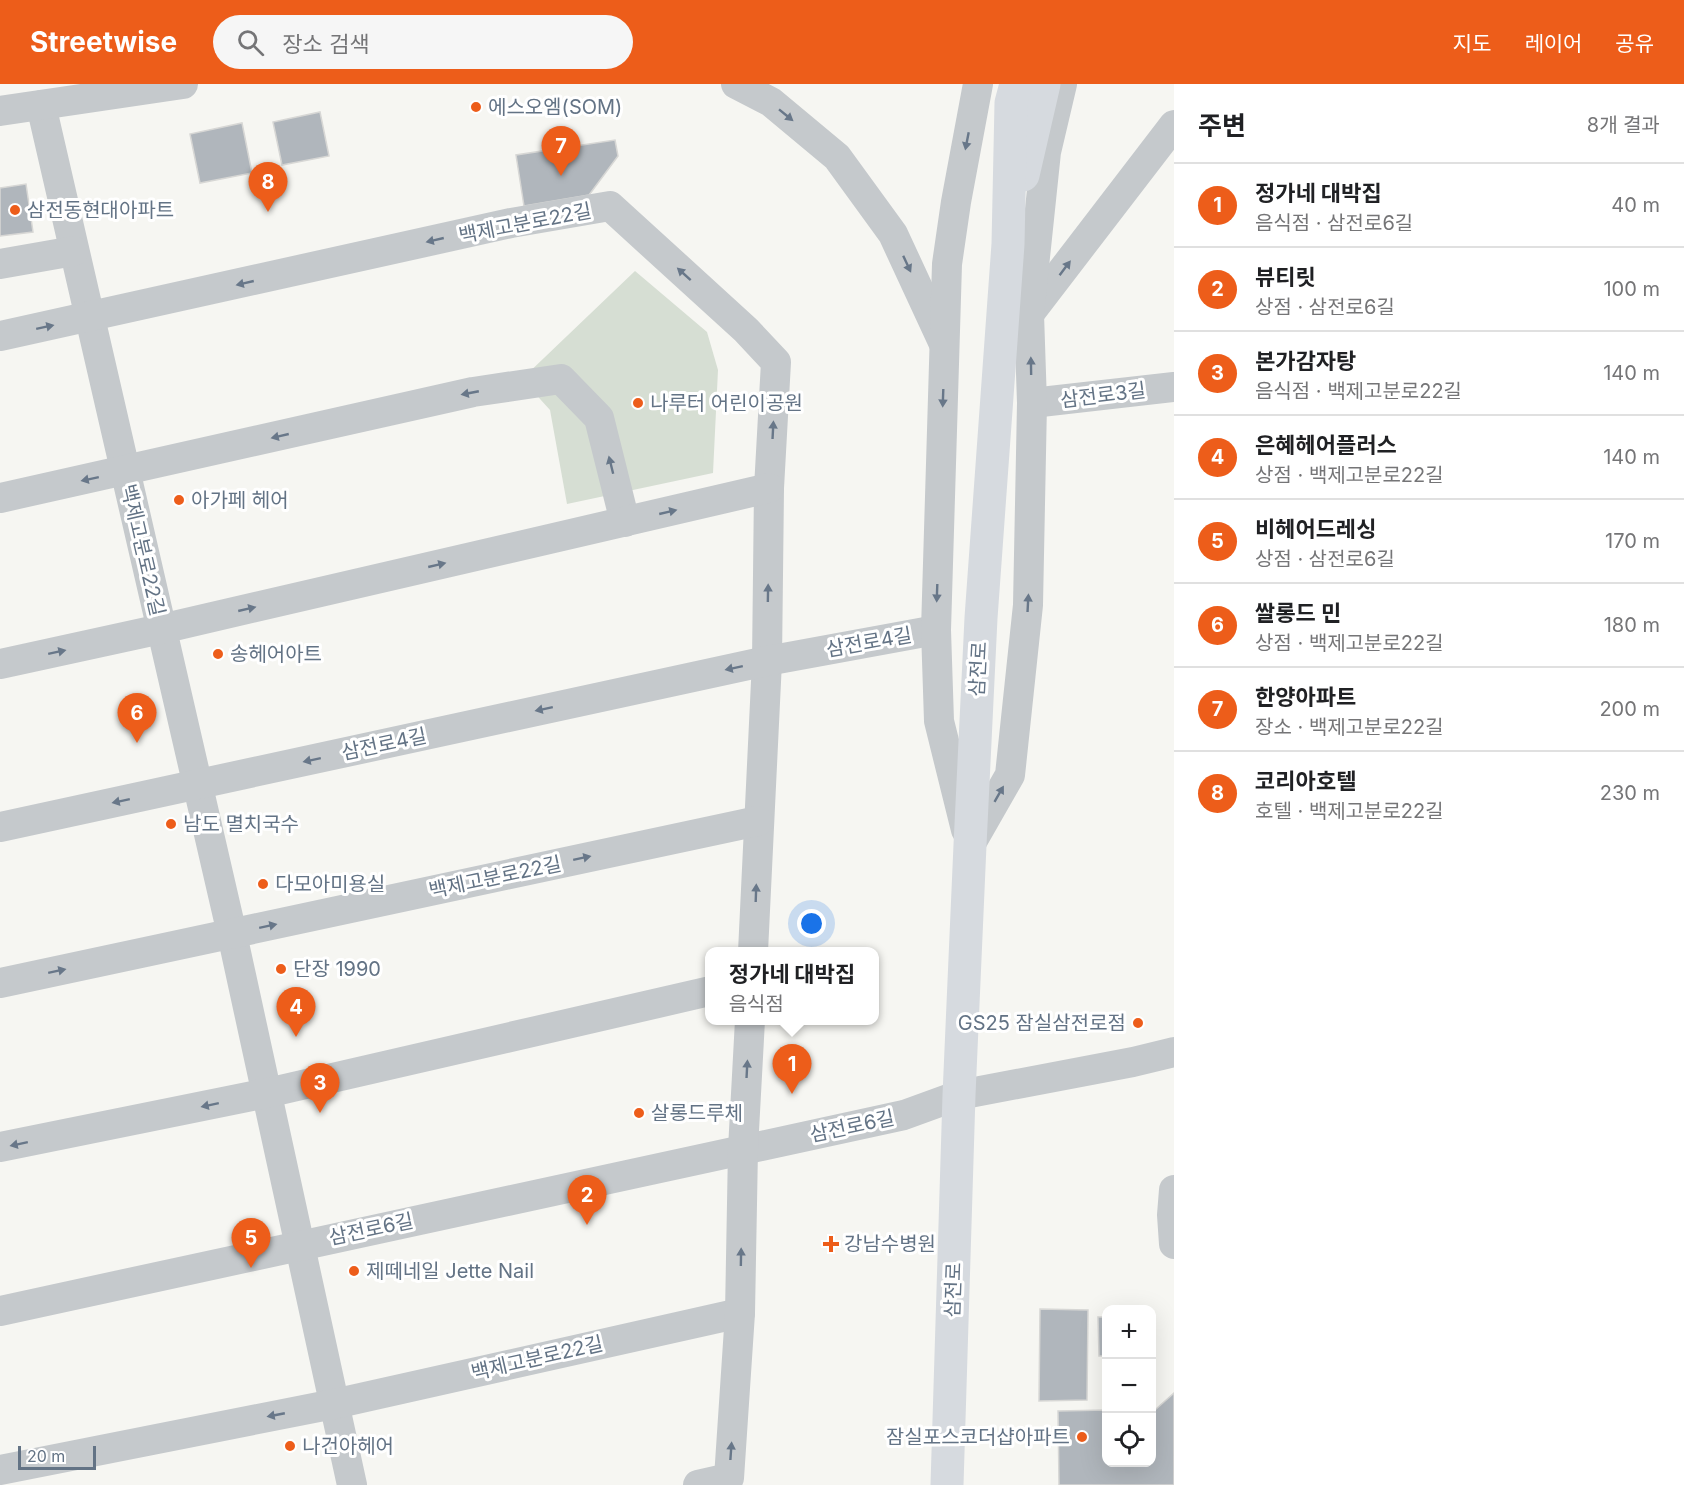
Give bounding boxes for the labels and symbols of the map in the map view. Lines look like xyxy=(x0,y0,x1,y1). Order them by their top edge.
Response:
place label: 에스오엠(SOM) xyxy=(488,95,622,119)
marker: 에스오엠(SOM) xyxy=(469,100,483,114)
one-way arrow xyxy=(778,108,794,121)
pin: 7 xyxy=(542,126,580,176)
one-way arrow xyxy=(962,132,971,151)
pin: 8 xyxy=(248,162,288,212)
place label: 삼전동현대아파트 xyxy=(27,198,174,222)
street label: 백제고분로22길 xyxy=(457,198,593,248)
marker: 삼전동현대아파트 xyxy=(8,203,22,217)
one-way arrow xyxy=(426,236,444,246)
one-way arrow xyxy=(902,256,912,274)
one-way arrow xyxy=(1058,260,1071,276)
one-way arrow xyxy=(677,268,692,281)
one-way arrow xyxy=(235,279,254,288)
one-way arrow xyxy=(36,322,55,331)
one-way arrow xyxy=(1026,357,1035,376)
street label: 삼전로3길 xyxy=(1059,378,1147,412)
one-way arrow xyxy=(939,388,948,407)
one-way arrow xyxy=(460,389,479,398)
place label: 나루터 어린이공원 xyxy=(650,391,803,415)
marker: 나루터 어린이공원 xyxy=(631,396,645,410)
one-way arrow xyxy=(768,420,777,439)
one-way arrow xyxy=(271,431,289,441)
one-way arrow xyxy=(605,456,615,474)
one-way arrow xyxy=(80,474,99,484)
street label: 백제고분로22길 xyxy=(116,482,170,618)
place label: 아가페 헤어 xyxy=(191,488,289,512)
marker: 아가페 헤어 xyxy=(172,493,186,507)
one-way arrow xyxy=(659,506,678,516)
one-way arrow xyxy=(428,560,447,570)
one-way arrow xyxy=(932,583,942,602)
one-way arrow xyxy=(763,584,773,603)
one-way arrow xyxy=(1023,594,1032,613)
one-way arrow xyxy=(238,604,257,613)
street label: 삼전로4길 xyxy=(824,623,914,661)
street label: 삼전로 xyxy=(965,641,991,697)
place label: 송헤어아트 xyxy=(230,642,322,666)
one-way arrow xyxy=(48,647,67,656)
marker: 송헤어아트 xyxy=(211,647,225,661)
one-way arrow xyxy=(724,664,743,673)
pin: 6 xyxy=(118,694,156,743)
one-way arrow xyxy=(534,705,553,715)
street label: 삼전로4길 xyxy=(339,723,429,765)
one-way arrow xyxy=(302,756,321,765)
one-way arrow xyxy=(994,785,1004,802)
one-way arrow xyxy=(112,797,131,806)
place label: 남도 멸치국수 xyxy=(183,812,299,836)
marker: 남도 멸치국수 xyxy=(164,817,178,831)
street label: 백제고분로22길 xyxy=(427,851,563,903)
one-way arrow xyxy=(573,853,592,863)
place label: 다모아미용실 xyxy=(275,872,385,896)
marker: 다모아미용실 xyxy=(256,877,270,891)
one-way arrow xyxy=(751,884,760,903)
your location xyxy=(797,909,826,938)
one-way arrow xyxy=(259,921,278,930)
place label: 단장 1990 xyxy=(293,957,381,981)
marker: 단장 1990 xyxy=(274,962,288,976)
one-way arrow xyxy=(48,966,67,975)
pin: 4 xyxy=(276,988,316,1037)
place label: GS25 잠실삼전로점 xyxy=(958,1011,1126,1035)
marker: GS25 잠실삼전로점 xyxy=(1131,1016,1145,1030)
pin: 1 xyxy=(772,1044,812,1094)
one-way arrow xyxy=(743,1060,752,1079)
pin: 3 xyxy=(300,1064,340,1113)
one-way arrow xyxy=(200,1100,219,1110)
place label: 살롱드루체 xyxy=(651,1101,743,1125)
street label: 삼전로6길 xyxy=(807,1105,897,1147)
marker: 살롱드루체 xyxy=(632,1106,646,1120)
one-way arrow xyxy=(9,1140,28,1149)
pin: 2 xyxy=(568,1176,606,1225)
street label: 삼전로6길 xyxy=(326,1208,416,1250)
pin: 5 xyxy=(232,1218,270,1268)
place label: 강남수병원 xyxy=(844,1232,936,1256)
marker: 강남수병원 xyxy=(822,1235,840,1253)
one-way arrow xyxy=(736,1247,746,1266)
place label: 제떼네일 Jette Nail xyxy=(366,1259,534,1283)
street label: 삼전로 xyxy=(940,1262,966,1318)
marker: 제떼네일 Jette Nail xyxy=(347,1264,361,1278)
street label: 백제고분로22길 xyxy=(469,1331,605,1385)
one-way arrow xyxy=(266,1411,285,1420)
place label: 잠실포스코더샵아파트 xyxy=(886,1425,1070,1449)
marker: 잠실포스코더샵아파트 xyxy=(1075,1430,1089,1444)
place label: 나건아헤어 xyxy=(302,1434,394,1458)
marker: 나건아헤어 xyxy=(283,1439,297,1453)
one-way arrow xyxy=(726,1442,736,1461)
scale bar xyxy=(18,1443,96,1470)

